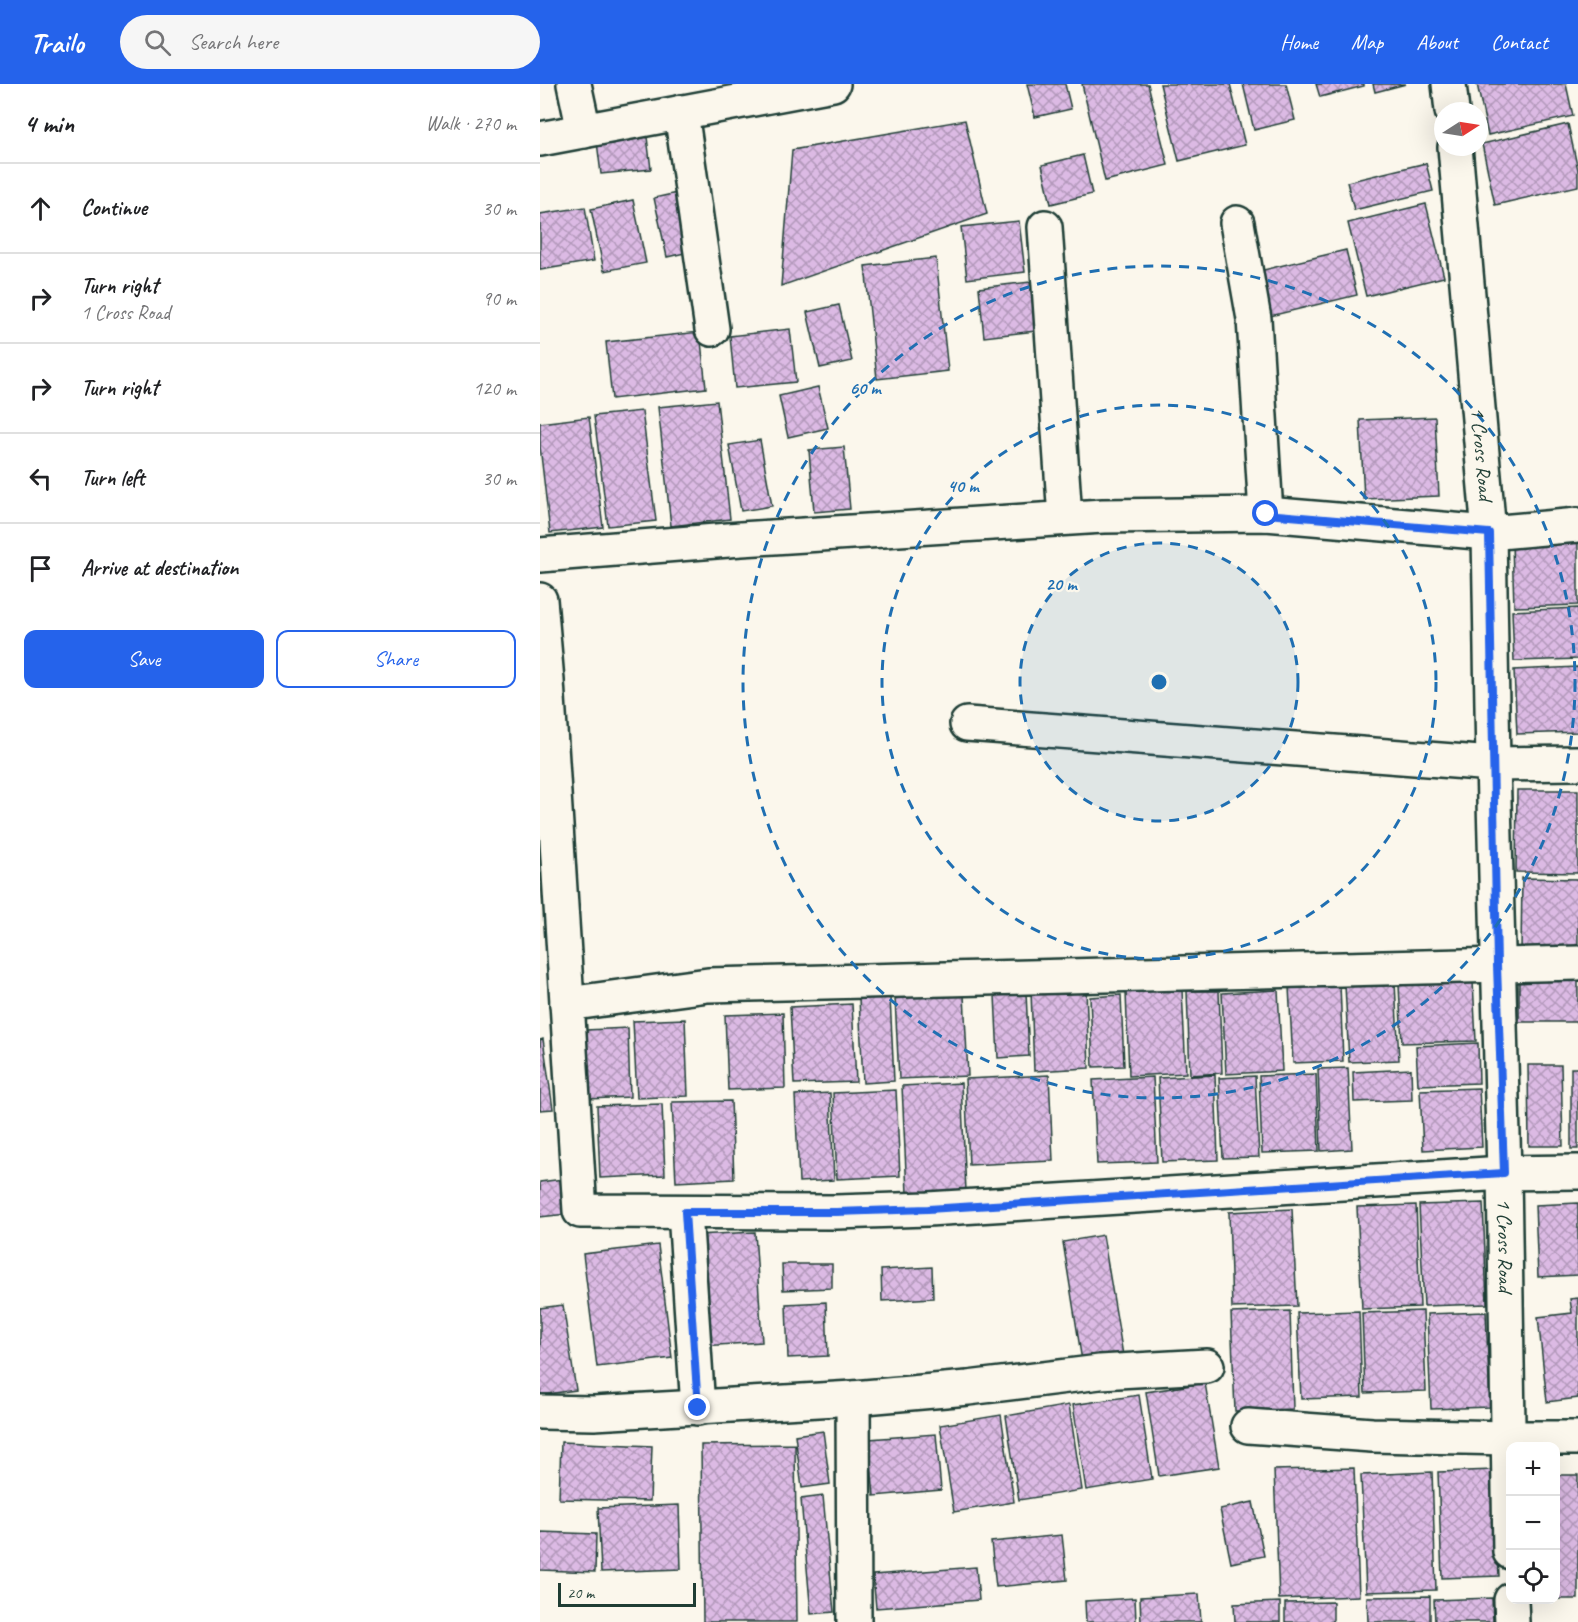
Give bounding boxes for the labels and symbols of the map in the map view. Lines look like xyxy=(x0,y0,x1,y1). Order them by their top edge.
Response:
north arrow xyxy=(1434,102,1488,156)
text: 60 m xyxy=(849,377,882,399)
street label: 1 Cross Road xyxy=(1465,406,1499,505)
text: 40 m xyxy=(948,475,980,497)
route start xyxy=(1252,500,1278,526)
text: 20 m xyxy=(1046,573,1078,595)
centre of rings xyxy=(1149,672,1169,692)
street label: 1 Cross Road xyxy=(1491,1198,1519,1296)
route end xyxy=(684,1394,710,1420)
scale bar xyxy=(558,1580,696,1608)

